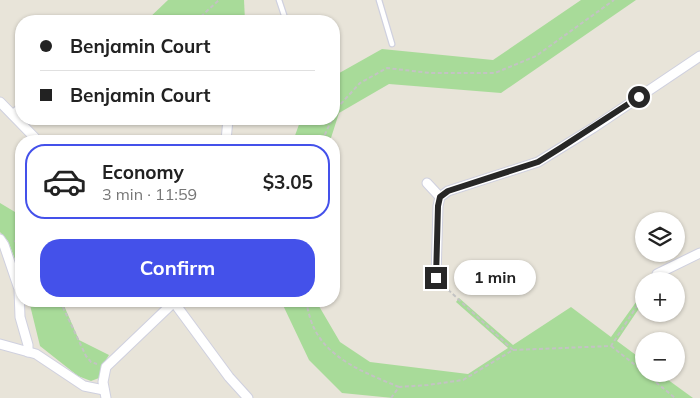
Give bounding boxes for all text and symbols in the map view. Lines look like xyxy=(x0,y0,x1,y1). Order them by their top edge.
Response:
text: Benjamin Court xyxy=(70,34,211,58)
text: Benjamin Court xyxy=(70,83,211,107)
route start xyxy=(628,86,650,108)
icon: car xyxy=(42,159,87,204)
text: Economy xyxy=(102,160,184,184)
text: $3.05 xyxy=(263,170,313,194)
text: 3 min · 11:59 xyxy=(102,184,197,204)
map controls xyxy=(635,212,685,382)
button: layers xyxy=(635,212,685,262)
button: Confirm xyxy=(40,239,315,297)
callout: 1 min xyxy=(454,260,536,296)
route end xyxy=(425,267,447,289)
text: 1 min xyxy=(474,267,516,287)
button: + xyxy=(635,272,685,322)
button: − xyxy=(635,332,685,382)

